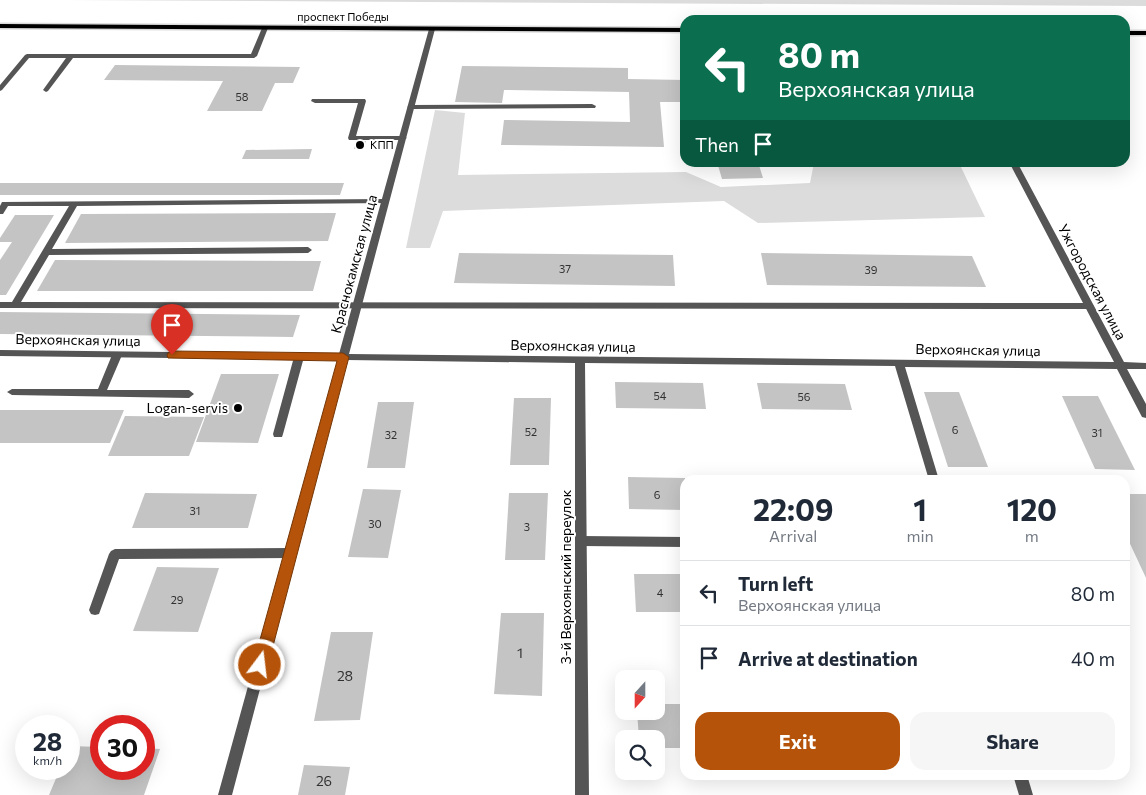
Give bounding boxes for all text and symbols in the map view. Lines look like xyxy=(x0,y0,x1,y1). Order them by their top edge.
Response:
street label: проспект Победы xyxy=(297,10,389,23)
text: 80 m xyxy=(778,32,860,75)
icon: left xyxy=(695,35,760,100)
text: Верхоянская улица xyxy=(778,75,975,102)
house number: 58 xyxy=(236,90,249,103)
icon: arrive xyxy=(749,130,777,158)
text: Then xyxy=(695,133,739,156)
place label: КПП xyxy=(370,138,394,151)
marker: КПП xyxy=(354,139,366,151)
street label: Краснокамская улица xyxy=(327,193,380,335)
street label: Ужгородская улица xyxy=(1055,221,1130,343)
house number: 37 xyxy=(559,262,571,275)
house number: 39 xyxy=(865,263,878,276)
pin xyxy=(151,304,193,355)
icon: arrive xyxy=(158,311,186,339)
street label: Верхоянская улица xyxy=(15,330,141,349)
street label: Верхоянская улица xyxy=(510,336,636,355)
street label: Верхоянская улица xyxy=(915,340,1041,359)
house number: 54 xyxy=(654,389,667,402)
house number: 56 xyxy=(798,390,811,403)
place label: Logan-servis xyxy=(146,399,228,416)
marker: Logan-servis xyxy=(232,402,244,414)
house number: 6 xyxy=(952,423,959,436)
house number: 52 xyxy=(525,425,537,438)
house number: 31 xyxy=(1092,426,1102,439)
house number: 32 xyxy=(385,428,397,441)
house number: 6 xyxy=(654,488,661,501)
street label: 3-й Верхоянский переулок xyxy=(557,489,574,664)
text: 22:09 xyxy=(753,490,833,527)
text: 1 xyxy=(913,490,927,527)
text: 120 xyxy=(1007,490,1057,527)
house number: 31 xyxy=(190,504,200,517)
house number: 30 xyxy=(368,517,382,530)
house number: 3 xyxy=(524,520,530,533)
text: Arrival xyxy=(769,526,817,545)
text: min xyxy=(906,526,934,545)
text: m xyxy=(1025,526,1039,545)
text: Turn left xyxy=(738,572,813,595)
icon: left xyxy=(695,579,723,607)
text: 80 m xyxy=(1071,582,1115,605)
house number: 4 xyxy=(657,586,664,599)
house number: 29 xyxy=(171,593,184,606)
text: Верхоянская улица xyxy=(738,595,881,614)
position arrow xyxy=(233,638,285,690)
house number: 1 xyxy=(517,644,523,661)
icon: arrive xyxy=(695,644,723,672)
text: Arrive at destination xyxy=(738,647,918,670)
text: 40 m xyxy=(1071,647,1115,670)
house number: 28 xyxy=(337,667,353,684)
north arrow xyxy=(615,670,665,720)
map controls xyxy=(615,670,665,780)
button: Exit xyxy=(695,712,900,770)
button: Share xyxy=(910,712,1115,770)
speed limit sign: 30 xyxy=(90,715,155,780)
text: 28 xyxy=(33,726,62,756)
button: search xyxy=(615,730,665,780)
text: km/h xyxy=(33,753,62,767)
house number: 26 xyxy=(316,772,332,789)

